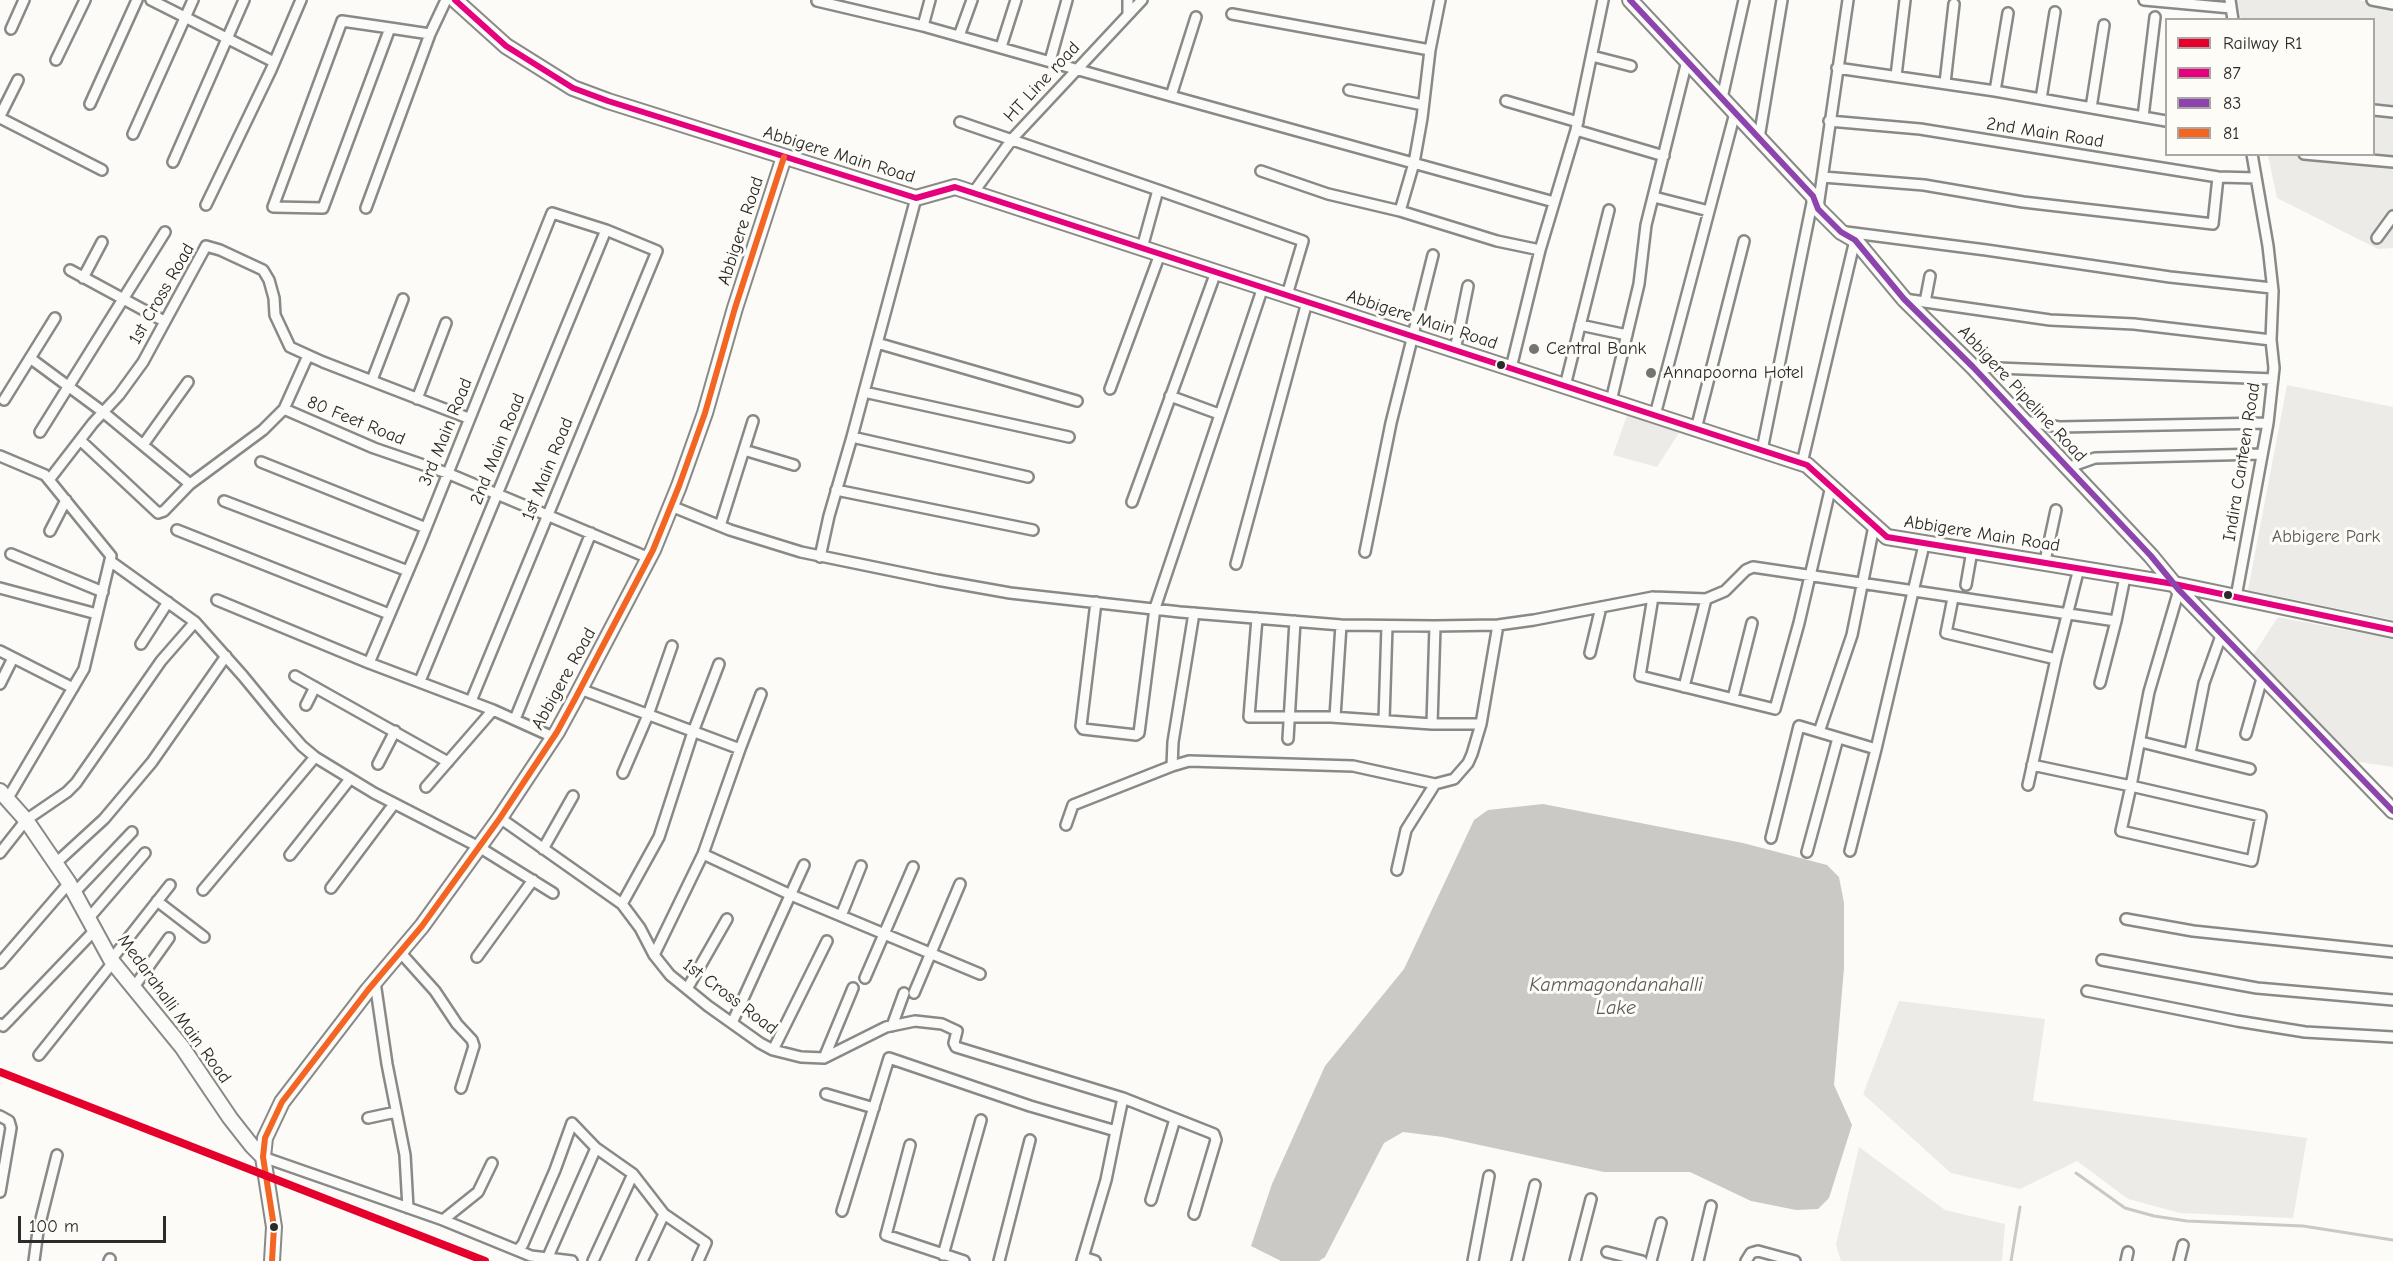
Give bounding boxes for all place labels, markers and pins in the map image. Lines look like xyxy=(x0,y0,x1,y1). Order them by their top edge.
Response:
place label: Central Bank xyxy=(1546,338,1646,360)
marker: Central Bank xyxy=(1527,342,1541,356)
unlabelled marker xyxy=(1495,359,1507,371)
place label: Annapoorna Hotel xyxy=(1663,362,1804,384)
marker: Annapoorna Hotel xyxy=(1644,366,1658,380)
unlabelled marker xyxy=(2222,589,2234,601)
unlabelled marker xyxy=(268,1221,280,1233)

